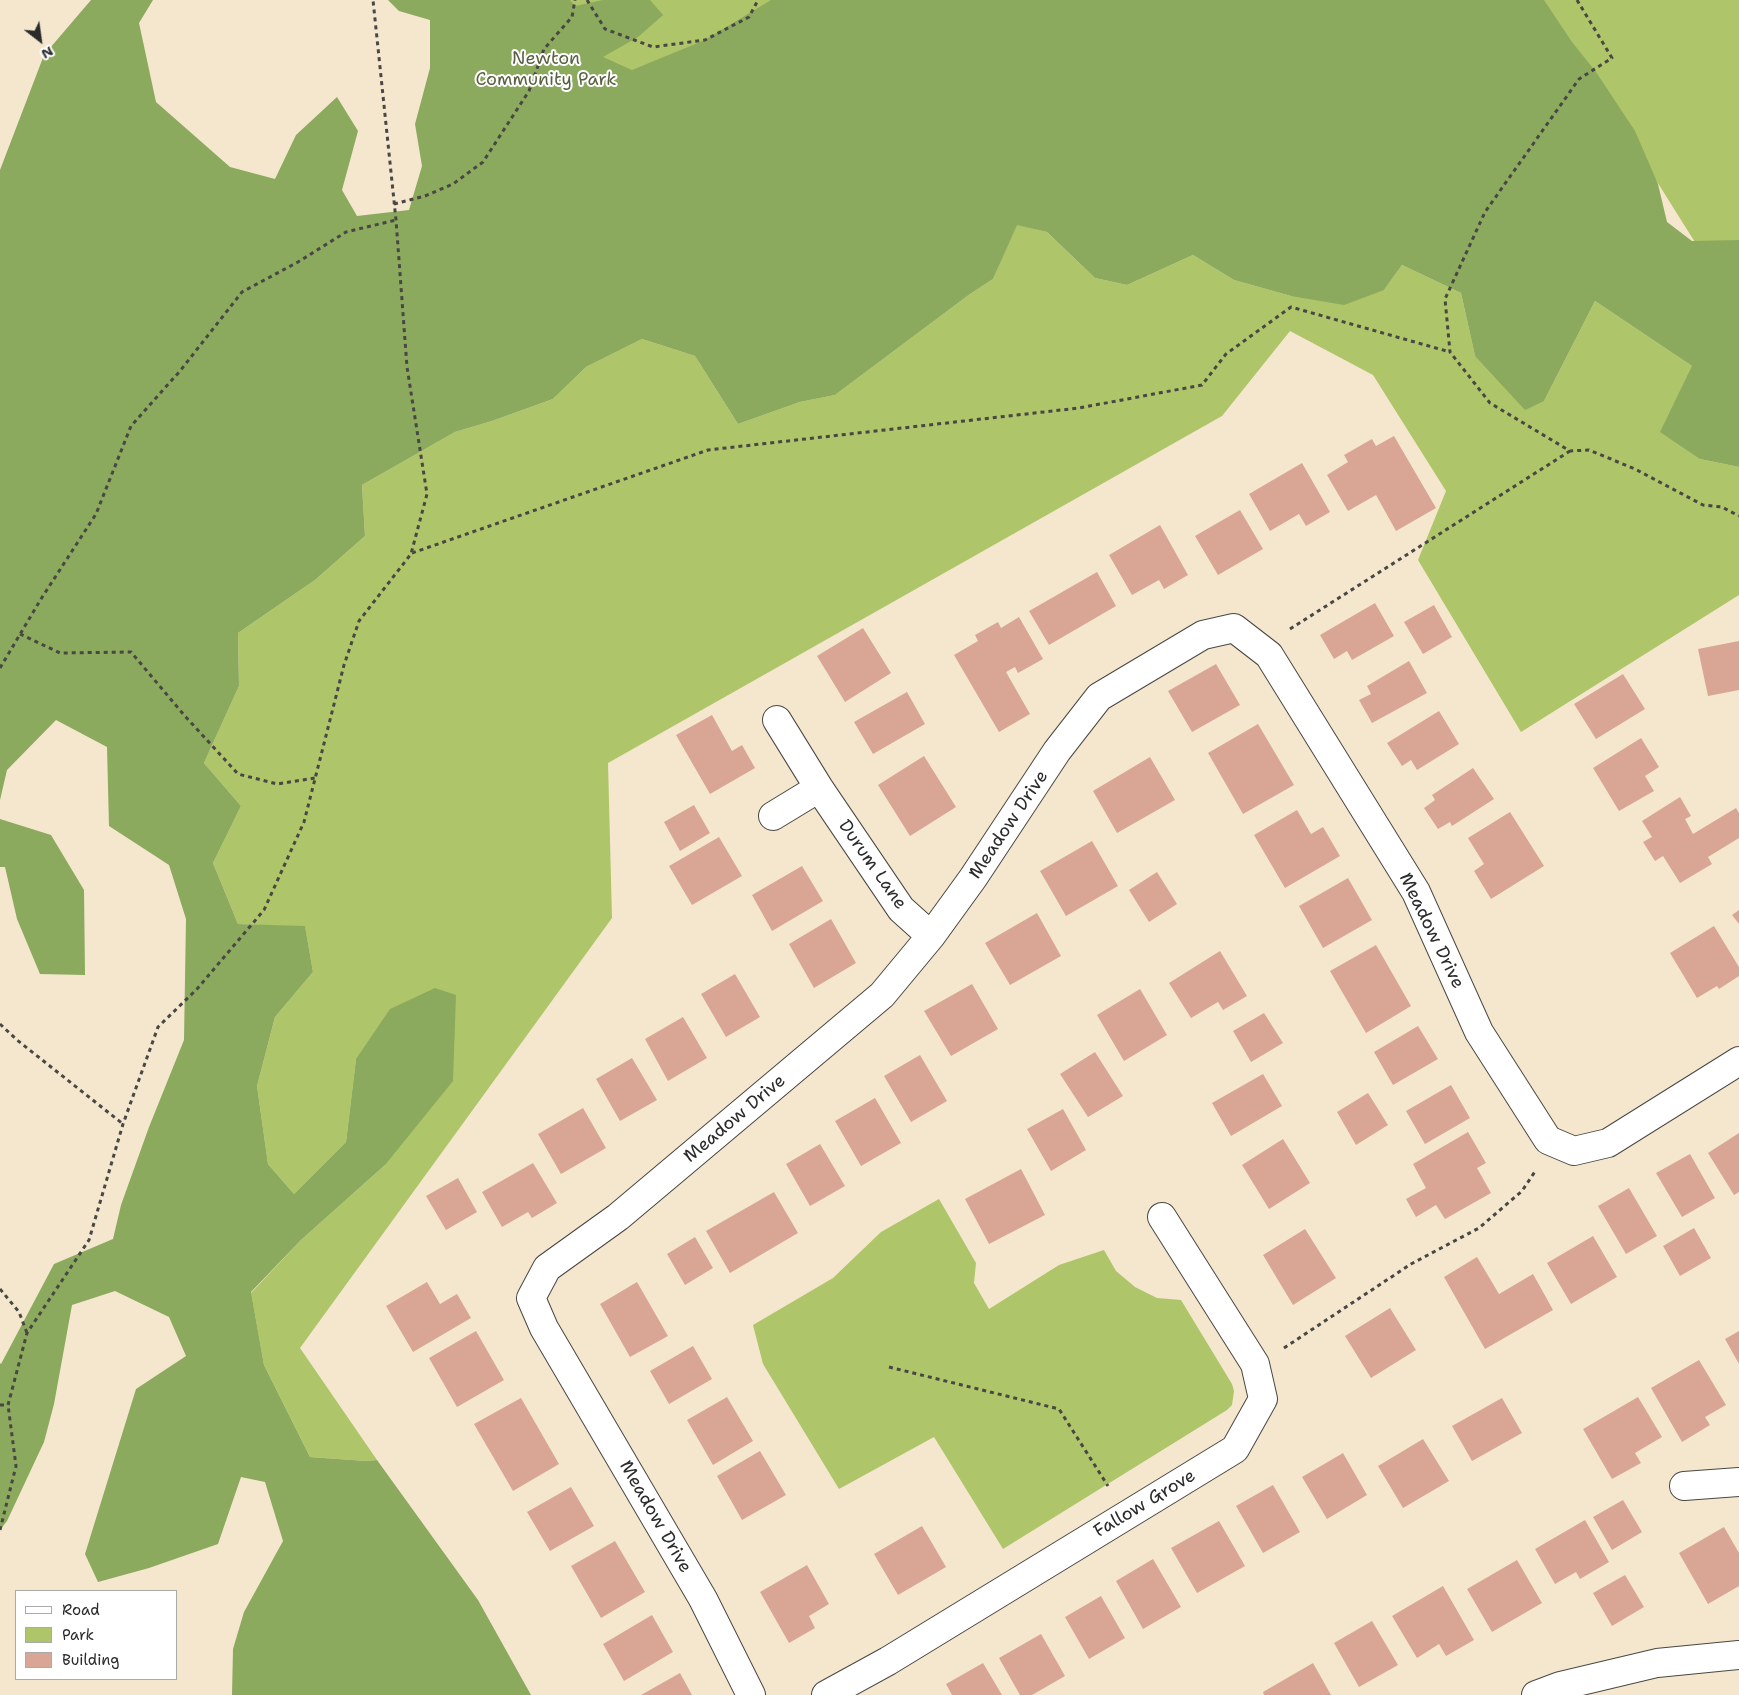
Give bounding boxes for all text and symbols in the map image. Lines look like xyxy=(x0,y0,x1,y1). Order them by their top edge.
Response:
north arrow xyxy=(15,15,65,65)
text: N xyxy=(38,42,57,64)
park label: Newton Community Park xyxy=(475,48,617,90)
street label: Meadow Drive xyxy=(965,767,1053,883)
street label: Durum Lane xyxy=(833,816,911,914)
street label: Meadow Drive xyxy=(1394,870,1468,992)
street label: Meadow Drive xyxy=(680,1070,790,1168)
street label: Meadow Drive xyxy=(614,1457,696,1577)
street label: Fallow Grove xyxy=(1090,1465,1200,1543)
legend xyxy=(15,1590,178,1680)
text: Road xyxy=(62,1600,100,1620)
text: Park xyxy=(62,1625,94,1645)
text: Building xyxy=(62,1650,119,1670)

